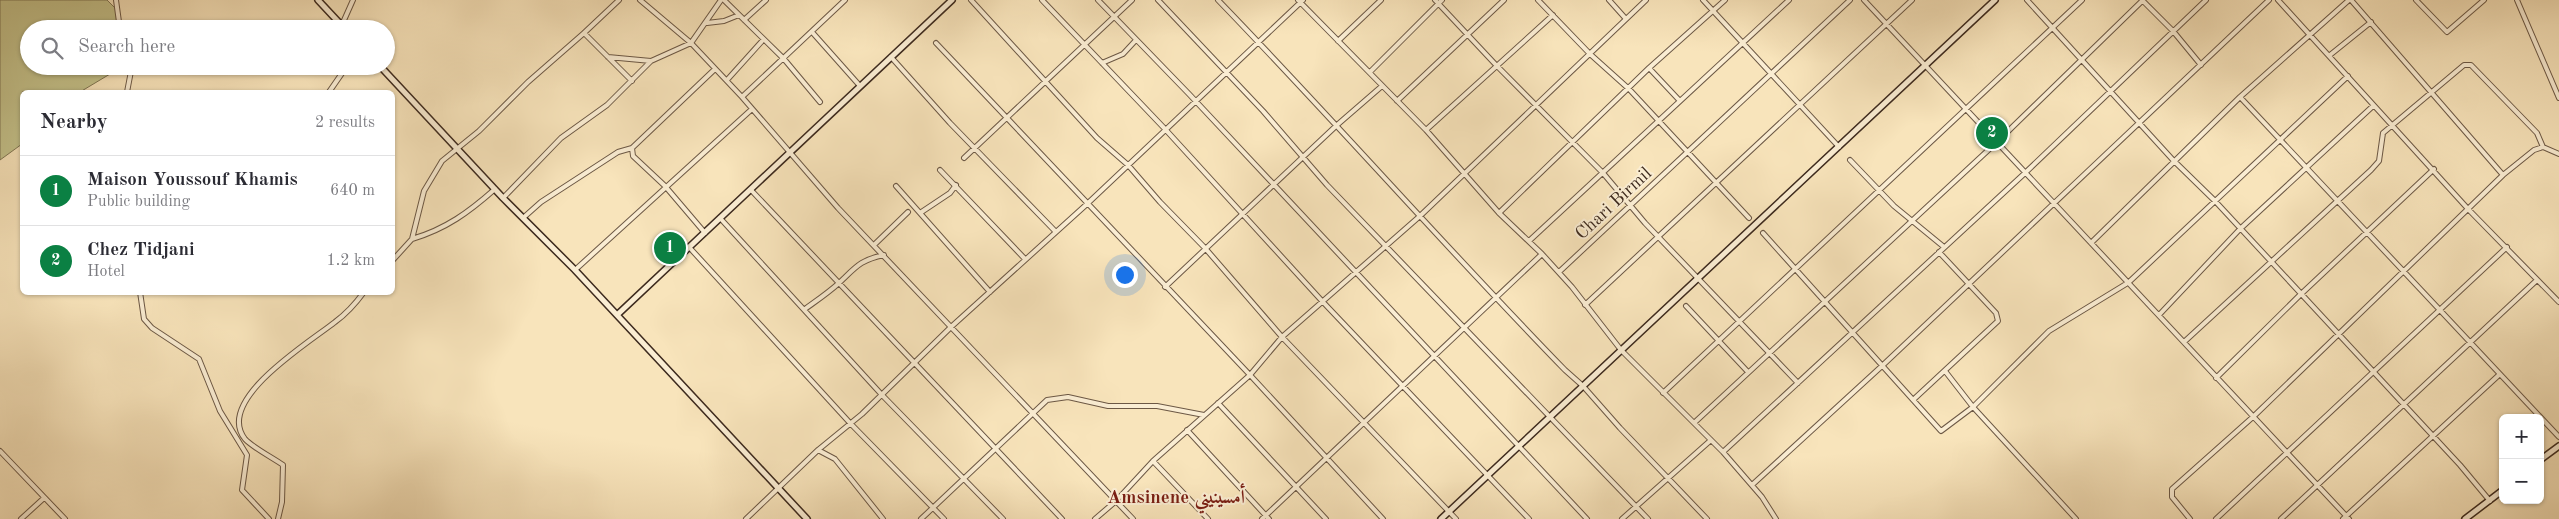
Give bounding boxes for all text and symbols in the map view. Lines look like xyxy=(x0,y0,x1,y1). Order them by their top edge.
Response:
search box xyxy=(20,20,395,75)
icon: search xyxy=(38,34,66,62)
text: Search here xyxy=(78,38,175,57)
text: Nearby xyxy=(40,112,108,133)
pin: 2 xyxy=(1976,114,2008,152)
text: 2 results xyxy=(315,115,375,131)
street label: Chari Birmil xyxy=(1572,164,1655,243)
text: Maison Youssouf Khamis xyxy=(87,171,298,190)
text: 1 xyxy=(51,183,61,199)
text: 640 m xyxy=(330,183,375,199)
text: Public building xyxy=(87,194,190,210)
pin: 1 xyxy=(654,229,686,267)
text: Chez Tidjani xyxy=(87,241,195,260)
text: 2 xyxy=(51,253,61,269)
text: 1.2 km xyxy=(326,253,375,269)
your location xyxy=(1112,262,1138,288)
text: Hotel xyxy=(87,264,125,280)
map controls xyxy=(2499,414,2544,504)
button: + xyxy=(2499,414,2544,459)
button: − xyxy=(2499,459,2544,504)
district label: Amsinene أمسينيني xyxy=(1107,483,1246,514)

